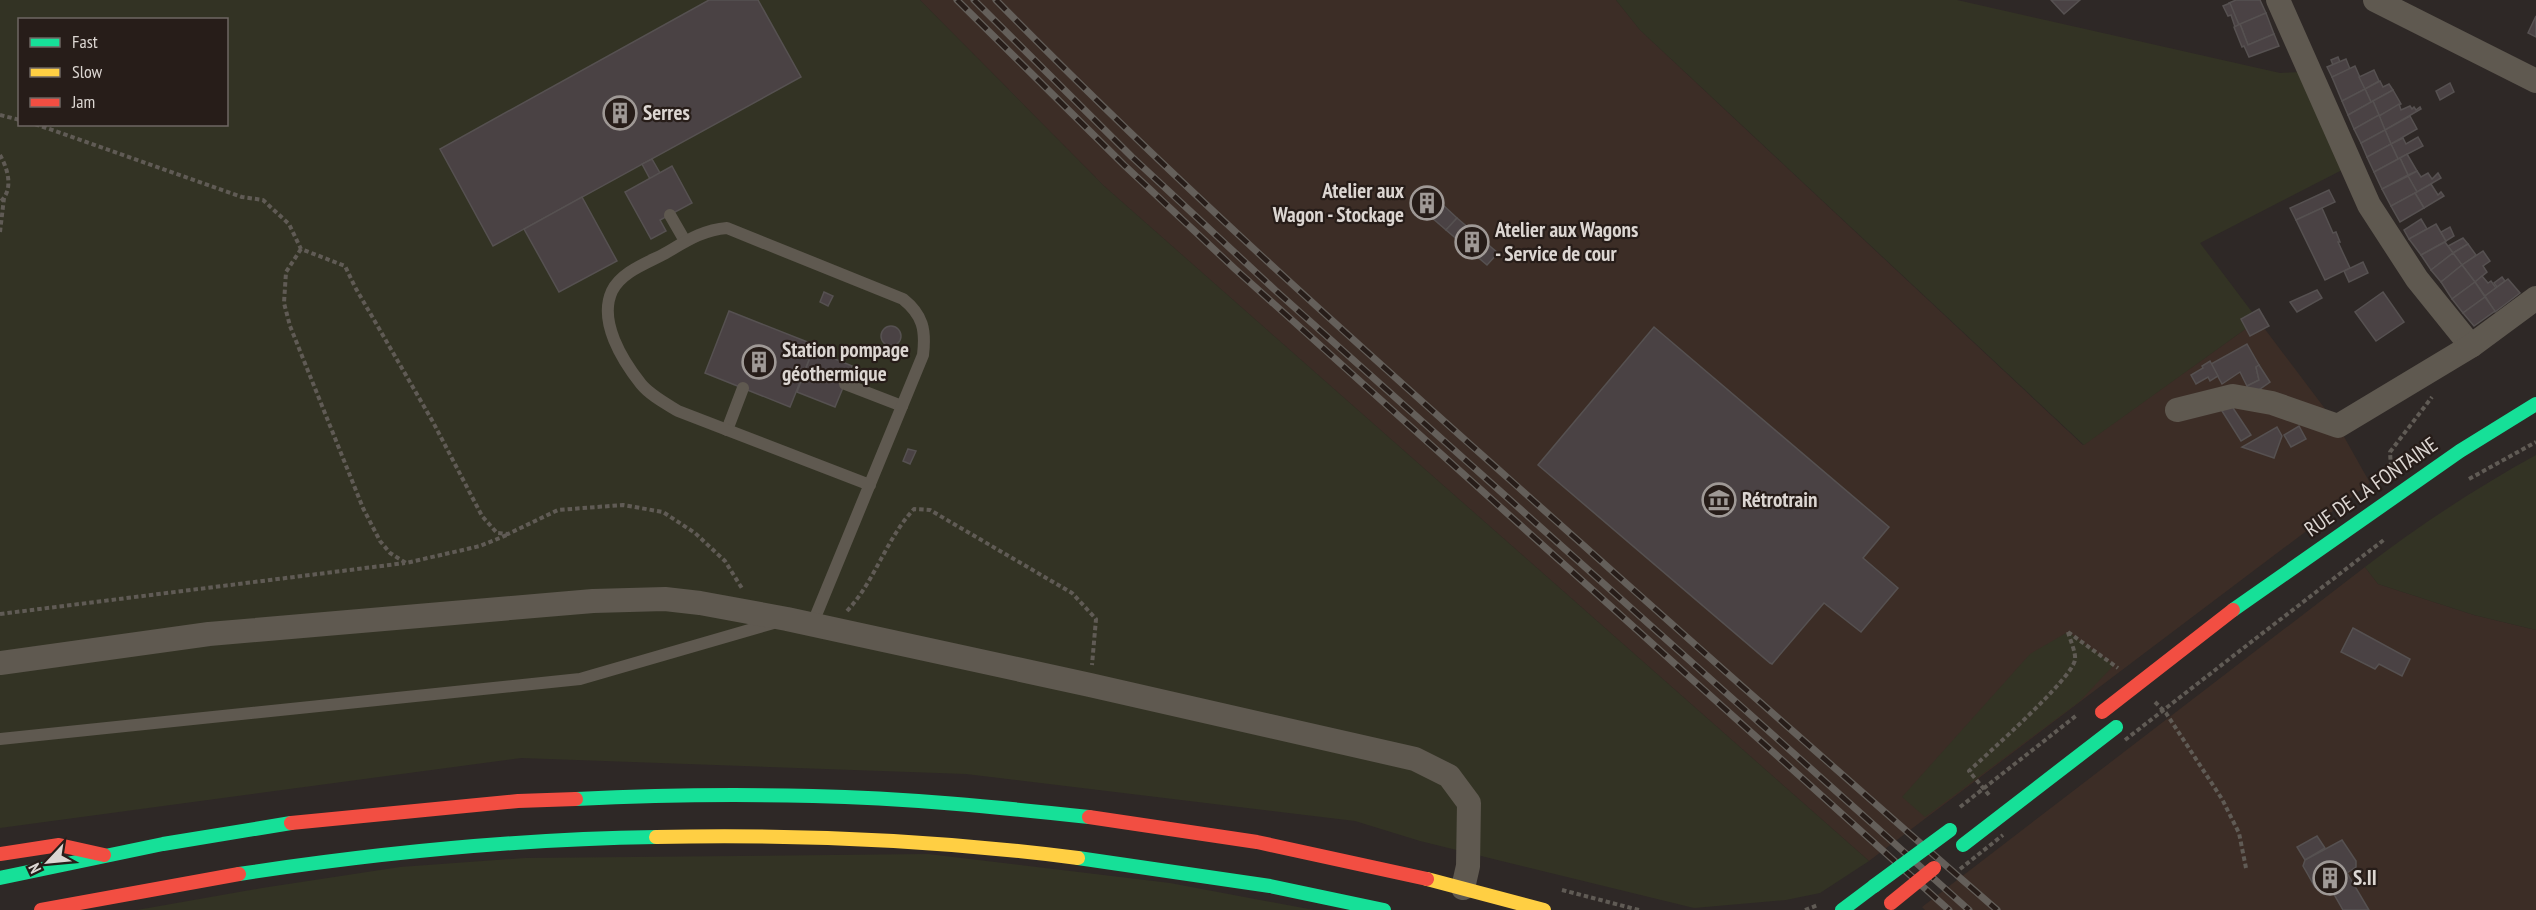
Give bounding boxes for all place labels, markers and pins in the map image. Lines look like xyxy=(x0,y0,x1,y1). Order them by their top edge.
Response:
building icon: Serres xyxy=(602,95,638,131)
place label: Serres xyxy=(643,99,690,126)
place label: Atelier aux Wagon - Stockage xyxy=(1272,177,1405,228)
building icon: Atelier aux Wagon - Stockage xyxy=(1409,185,1445,221)
place label: Atelier aux Wagons - Service de cour xyxy=(1494,216,1638,267)
building icon: Atelier aux Wagons - Service de cour xyxy=(1454,224,1490,260)
place label: Station pompage géothermique xyxy=(782,336,909,387)
building icon: Station pompage géothermique xyxy=(741,344,777,380)
museum icon: Rétrotrain xyxy=(1701,482,1737,518)
place label: Rétrotrain xyxy=(1742,486,1817,513)
building icon: S.II xyxy=(2312,860,2348,896)
place label: S.II xyxy=(2353,864,2377,891)

